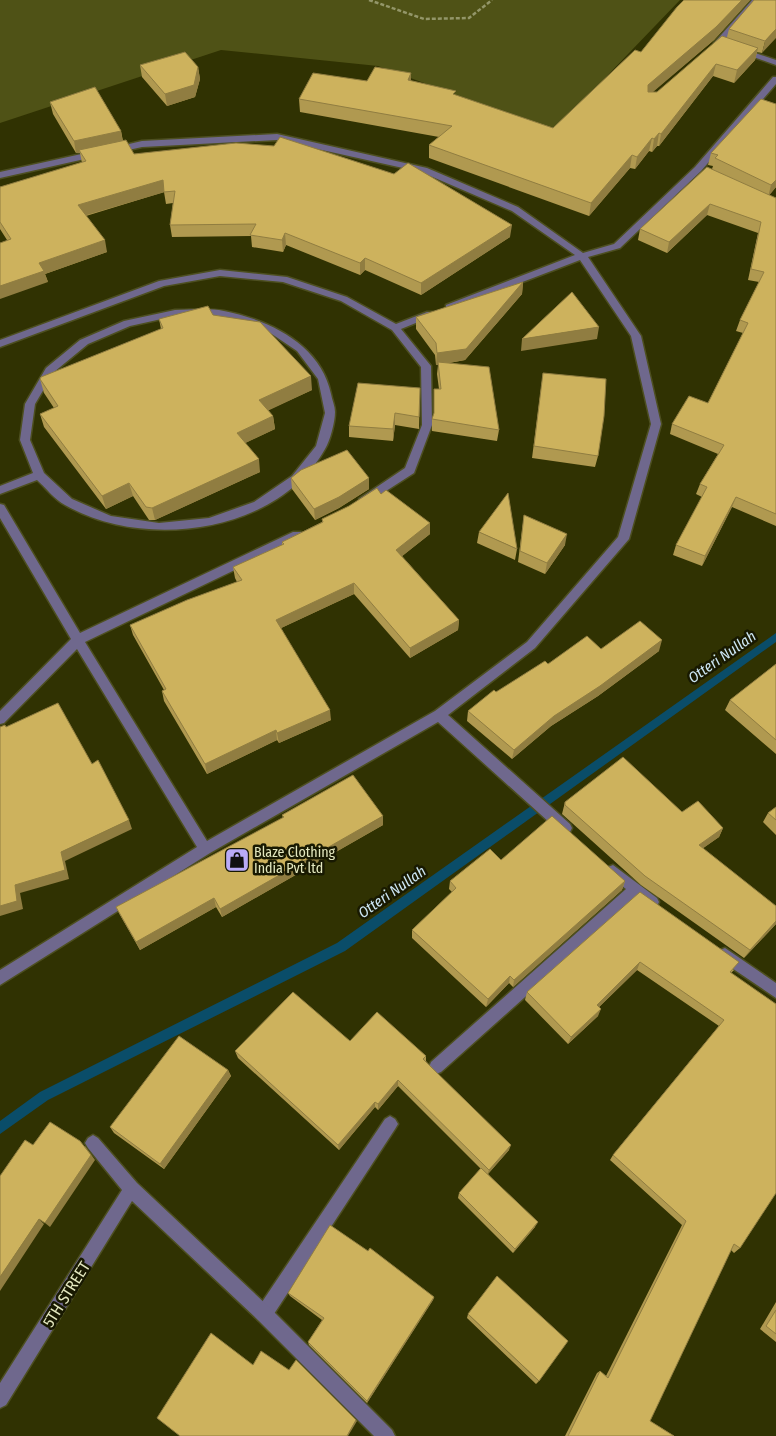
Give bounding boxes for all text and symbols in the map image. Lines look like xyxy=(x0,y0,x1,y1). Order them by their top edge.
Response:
water label: Otteri Nullah xyxy=(685,627,759,687)
place label: Blaze Clothing India Pvt ltd xyxy=(254,844,336,877)
shop icon: Blaze Clothing India Pvt ltd xyxy=(224,847,250,873)
water label: Otteri Nullah xyxy=(355,862,429,922)
street label: 5TH STREET xyxy=(39,1257,94,1331)

